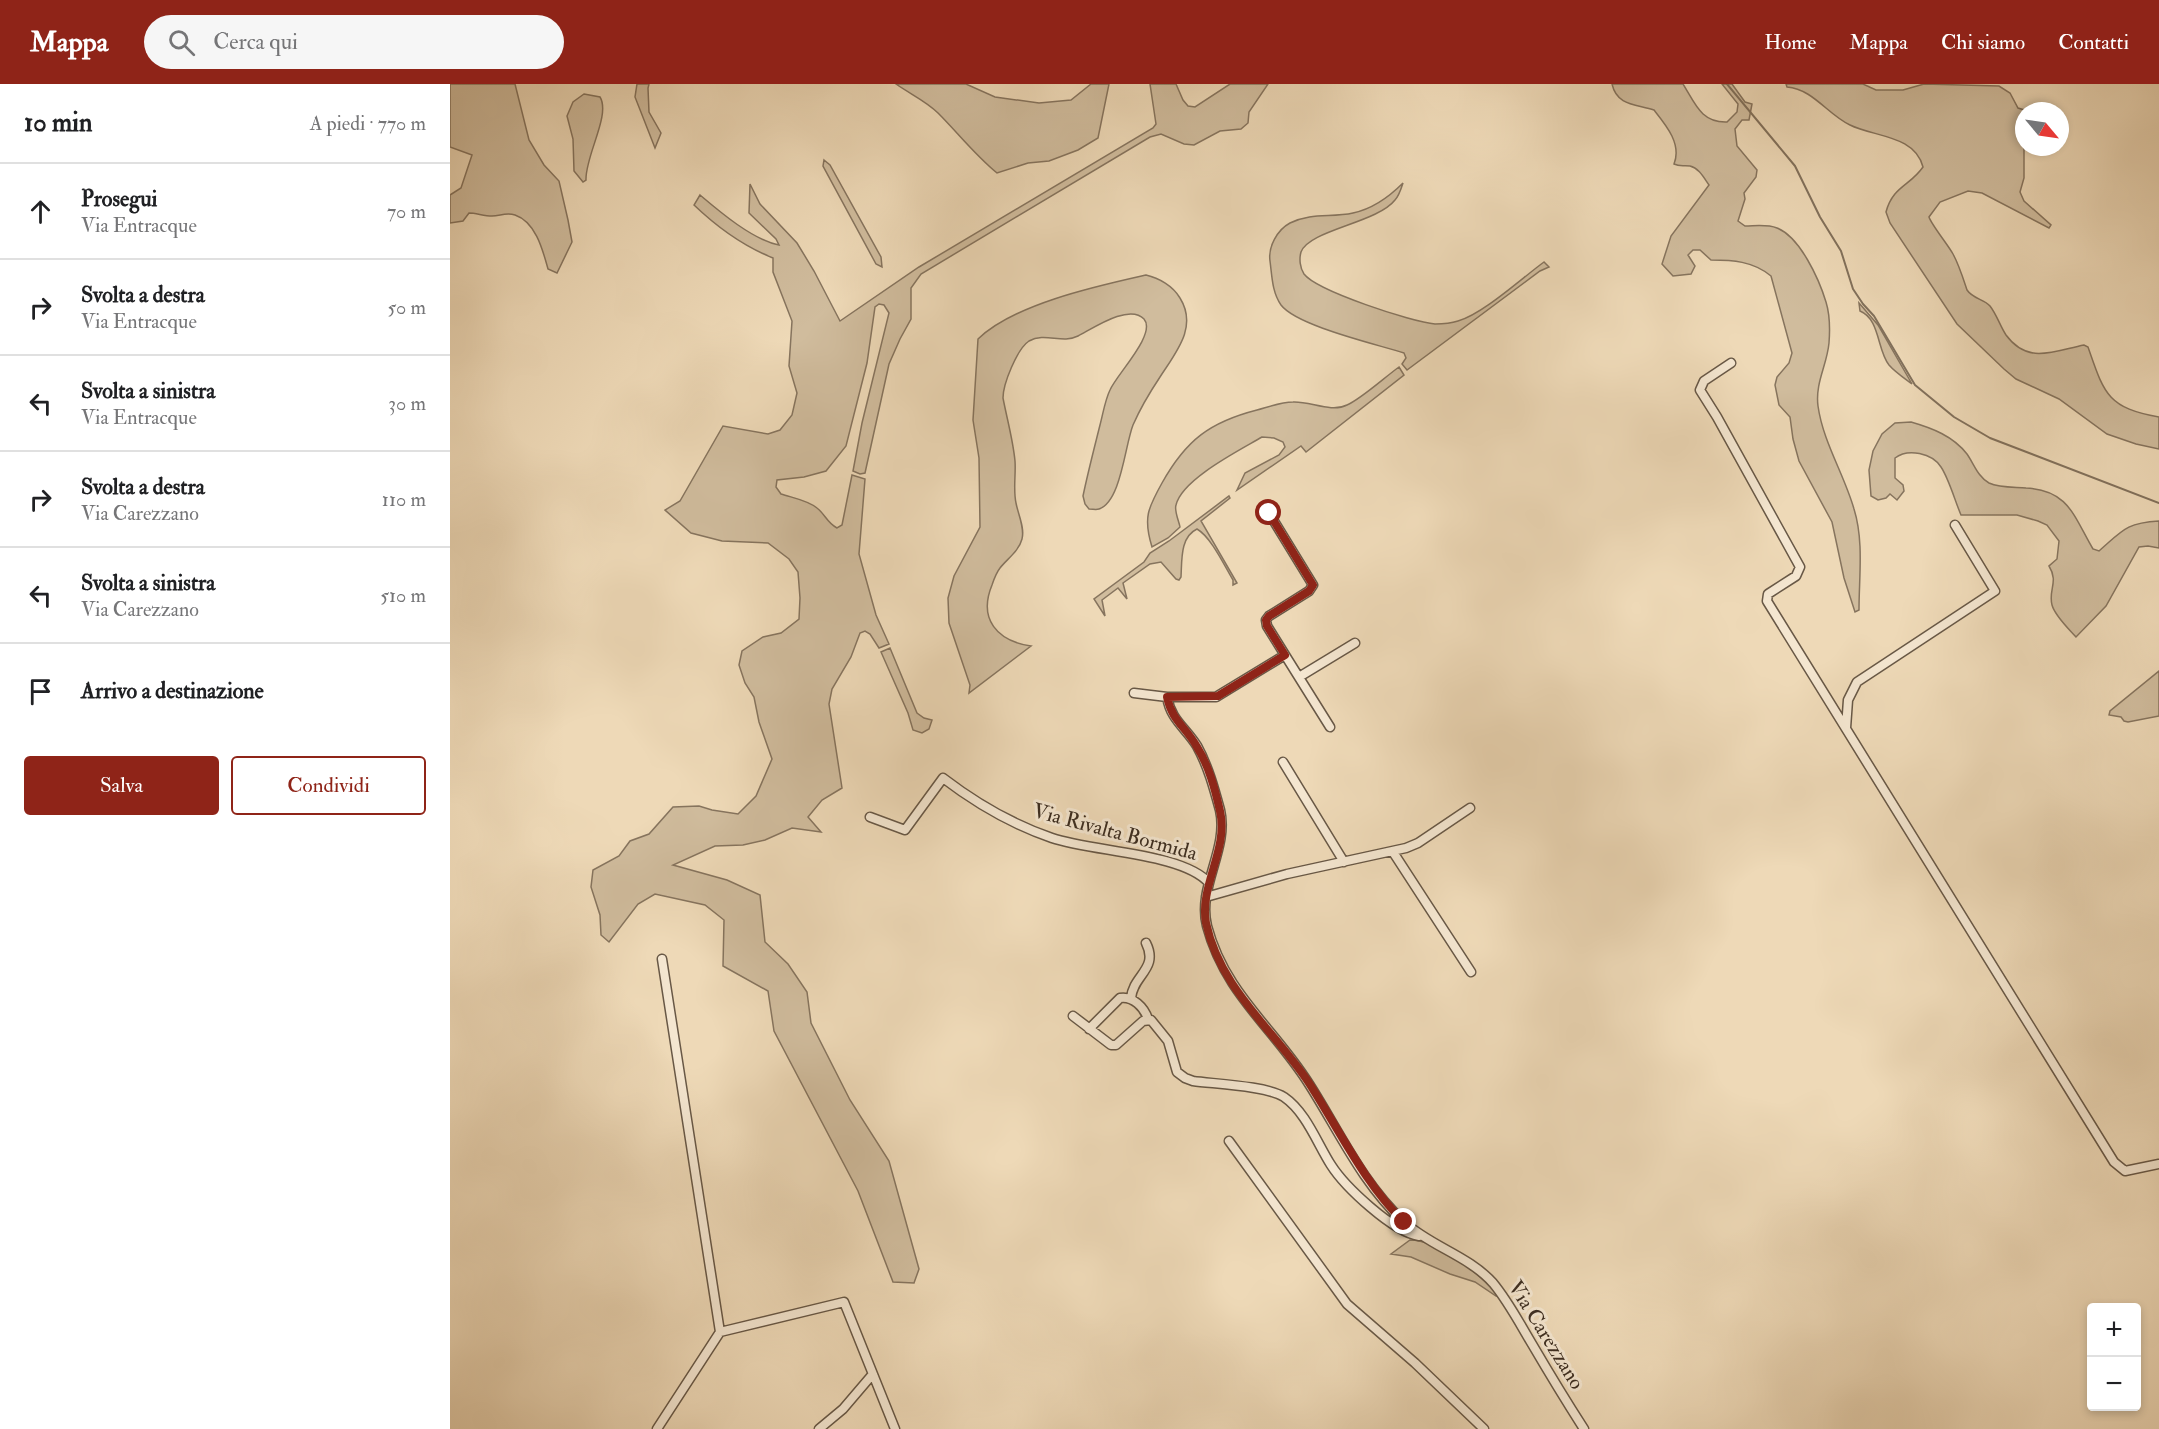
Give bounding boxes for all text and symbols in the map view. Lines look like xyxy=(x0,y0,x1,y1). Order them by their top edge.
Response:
search box xyxy=(144,15,564,69)
text: Mappa xyxy=(30,25,108,60)
icon: search xyxy=(165,26,198,59)
text: Cerca qui xyxy=(213,28,298,56)
text: Home xyxy=(1764,29,1816,56)
text: Mappa xyxy=(1849,29,1908,56)
text: Chi siamo xyxy=(1941,29,2025,56)
text: Contatti xyxy=(2058,29,2129,56)
north arrow xyxy=(2015,102,2069,156)
text: 10 min xyxy=(24,107,92,139)
text: A piedi · 770 m xyxy=(310,111,426,136)
text: Prosegui xyxy=(81,185,157,213)
icon: ahead xyxy=(24,195,57,228)
text: 70 m xyxy=(387,199,426,224)
text: Via Entracque xyxy=(81,213,197,238)
text: Svolta a destra xyxy=(81,281,205,309)
icon: right xyxy=(24,291,57,324)
text: 50 m xyxy=(387,295,426,320)
text: Via Entracque xyxy=(81,309,197,334)
text: Svolta a sinistra xyxy=(81,377,215,405)
icon: left xyxy=(24,387,57,420)
text: 30 m xyxy=(388,391,426,416)
text: Via Entracque xyxy=(81,405,197,430)
text: Svolta a destra xyxy=(81,473,205,501)
icon: right xyxy=(24,483,57,516)
text: 110 m xyxy=(382,487,426,512)
route start xyxy=(1255,499,1281,525)
text: Via Carezzano xyxy=(81,501,199,526)
text: Svolta a sinistra xyxy=(81,569,215,597)
icon: left xyxy=(24,579,57,612)
text: 510 m xyxy=(380,583,426,608)
text: Via Carezzano xyxy=(81,597,199,622)
icon: arrive xyxy=(24,675,57,708)
text: Arrivo a destinazione xyxy=(81,677,264,705)
button: Salva xyxy=(24,756,219,815)
button: Condividi xyxy=(231,756,426,815)
street label: Via Rivalta Bormida xyxy=(1030,797,1201,867)
route end xyxy=(1390,1208,1416,1234)
street label: Via Carezzano xyxy=(1502,1275,1590,1395)
map controls xyxy=(2087,1303,2141,1411)
button: + xyxy=(2087,1303,2141,1357)
button: − xyxy=(2087,1357,2141,1411)

